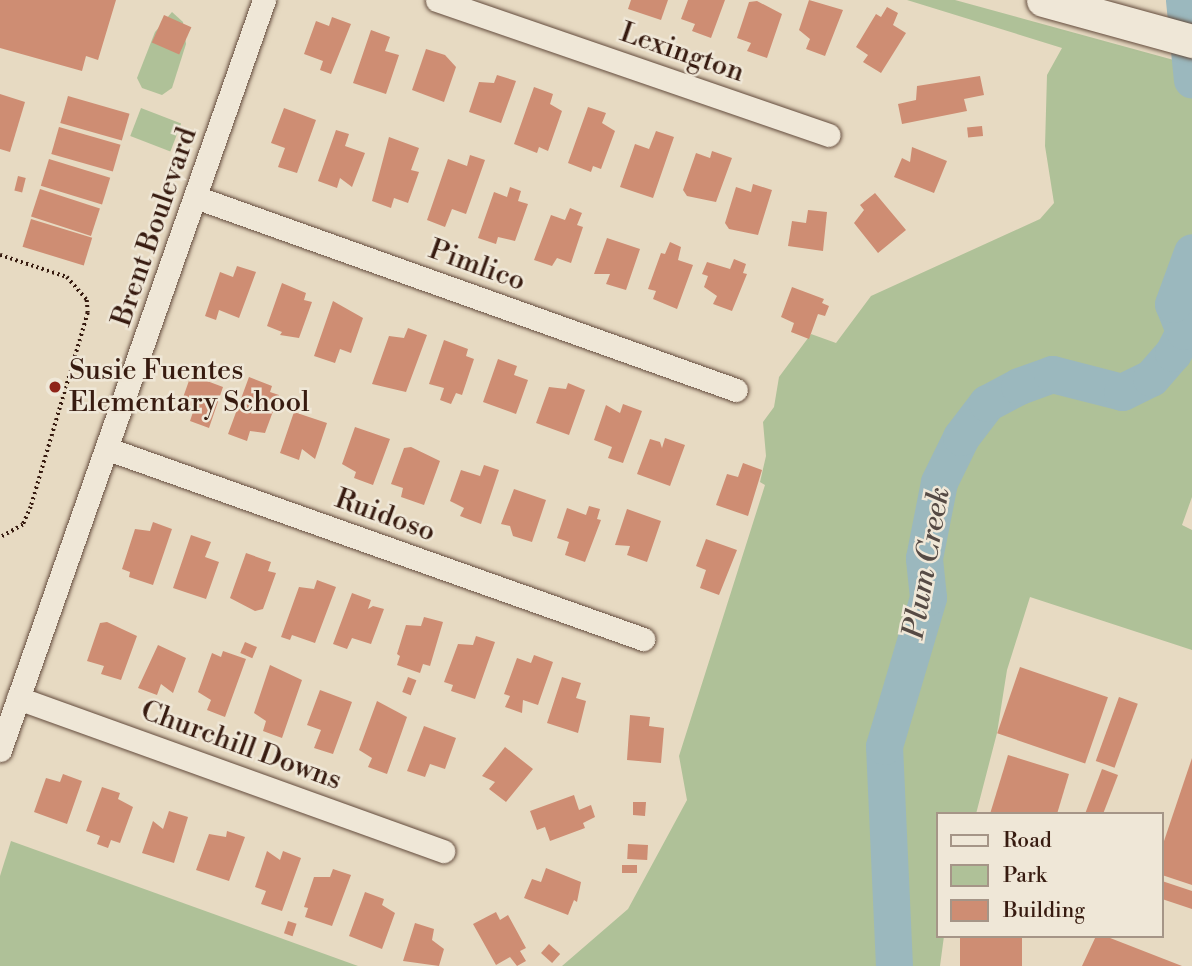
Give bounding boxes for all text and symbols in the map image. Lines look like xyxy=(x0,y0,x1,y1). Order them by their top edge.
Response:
street label: Lexington xyxy=(615,16,749,90)
street label: Brent Boulevard xyxy=(105,123,205,331)
street label: Pimlico xyxy=(424,233,530,299)
place label: Susie Fuentes Elementary School xyxy=(69,354,310,420)
marker: Susie Fuentes Elementary School xyxy=(47,379,63,395)
street label: Ruidoso xyxy=(330,482,440,550)
water label: Plum Creek xyxy=(896,484,958,642)
street label: Churchill Downs xyxy=(136,694,346,798)
legend xyxy=(936,812,1164,938)
text: Road xyxy=(1003,828,1052,854)
text: Park xyxy=(1003,863,1047,889)
text: Building xyxy=(1003,898,1085,924)

